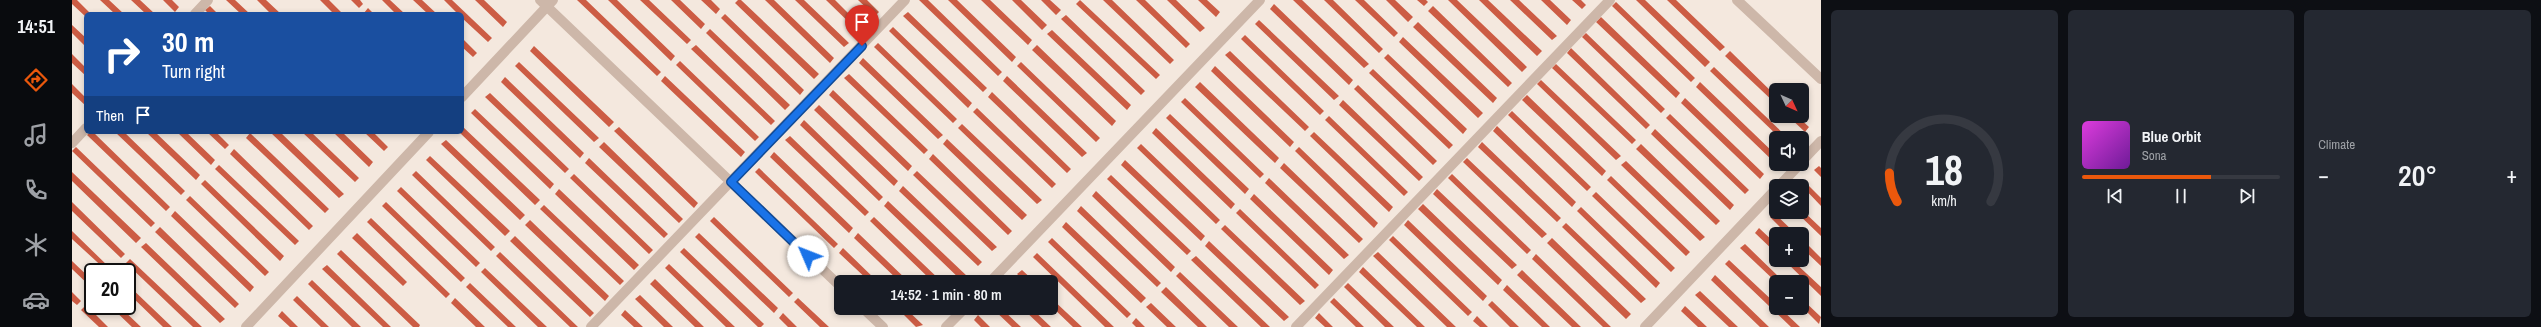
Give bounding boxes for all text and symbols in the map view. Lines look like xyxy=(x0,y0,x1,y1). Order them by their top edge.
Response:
pin xyxy=(845,5,879,46)
icon: arrive xyxy=(851,11,873,33)
text: 14:51 xyxy=(17,14,55,39)
text: 30 m xyxy=(162,23,214,61)
icon: right xyxy=(96,28,148,80)
text: Turn right xyxy=(162,59,225,84)
icon: directions xyxy=(22,66,50,94)
north arrow xyxy=(1769,83,1809,123)
map controls xyxy=(1769,83,1809,315)
icon: arrive xyxy=(132,104,154,126)
text: Then xyxy=(96,105,124,126)
icon: music xyxy=(22,121,50,149)
text: Blue Orbit xyxy=(2142,126,2201,147)
button: sound xyxy=(1769,131,1809,171)
text: Climate xyxy=(2318,136,2355,153)
text: 18 xyxy=(1925,141,1963,197)
text: Sona xyxy=(2142,147,2167,164)
text: 20° xyxy=(2398,155,2437,195)
text: − xyxy=(2318,160,2329,190)
text: + xyxy=(2506,160,2517,190)
icon: phone xyxy=(22,176,50,204)
button: layers xyxy=(1769,179,1809,219)
icon: previous xyxy=(2104,185,2126,207)
icon: pause xyxy=(2170,185,2192,207)
icon: next xyxy=(2236,185,2258,207)
text: km/h xyxy=(1932,190,1957,209)
button: + xyxy=(1769,227,1809,267)
icon: climate xyxy=(22,231,50,259)
position arrow xyxy=(787,235,829,277)
speed limit sign: 20 xyxy=(84,263,136,315)
button: − xyxy=(1769,275,1809,315)
text: 14:52 · 1 min · 80 m xyxy=(890,284,1002,305)
icon: car xyxy=(22,286,50,314)

